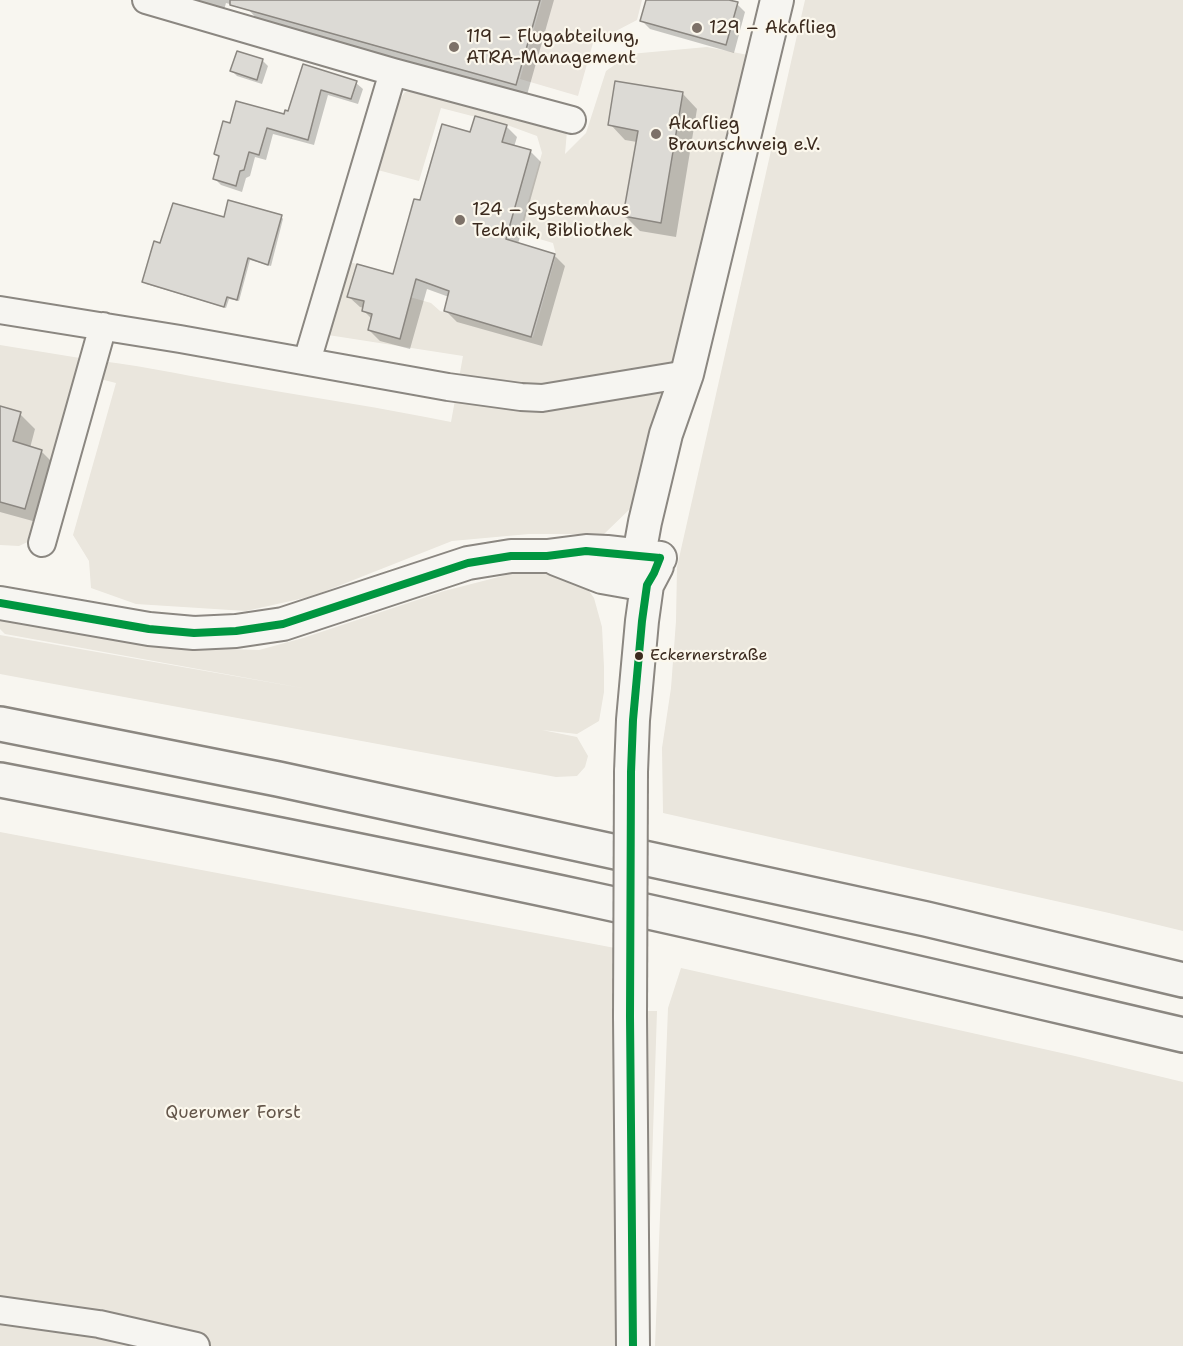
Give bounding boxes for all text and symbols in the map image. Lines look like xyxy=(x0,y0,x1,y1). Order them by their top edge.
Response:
place label: 129 – Akaflieg xyxy=(709,17,836,39)
marker: 129 – Akaflieg xyxy=(690,21,704,35)
place label: 119 – Flugabteilung, ATRA-Management xyxy=(466,26,639,68)
marker: 119 – Flugabteilung, ATRA-Management xyxy=(447,40,461,54)
place label: Akaflieg Braunschweig e.V. xyxy=(668,113,820,156)
marker: Akaflieg Braunschweig e.V. xyxy=(649,127,663,141)
place label: 124 – Systemhaus Technik, Bibliothek xyxy=(472,199,633,242)
marker: 124 – Systemhaus Technik, Bibliothek xyxy=(453,213,467,227)
place label: Eckernerstraße xyxy=(650,646,768,666)
marker: Eckernerstraße xyxy=(633,650,645,662)
park label: Querumer Forst xyxy=(165,1102,301,1124)

